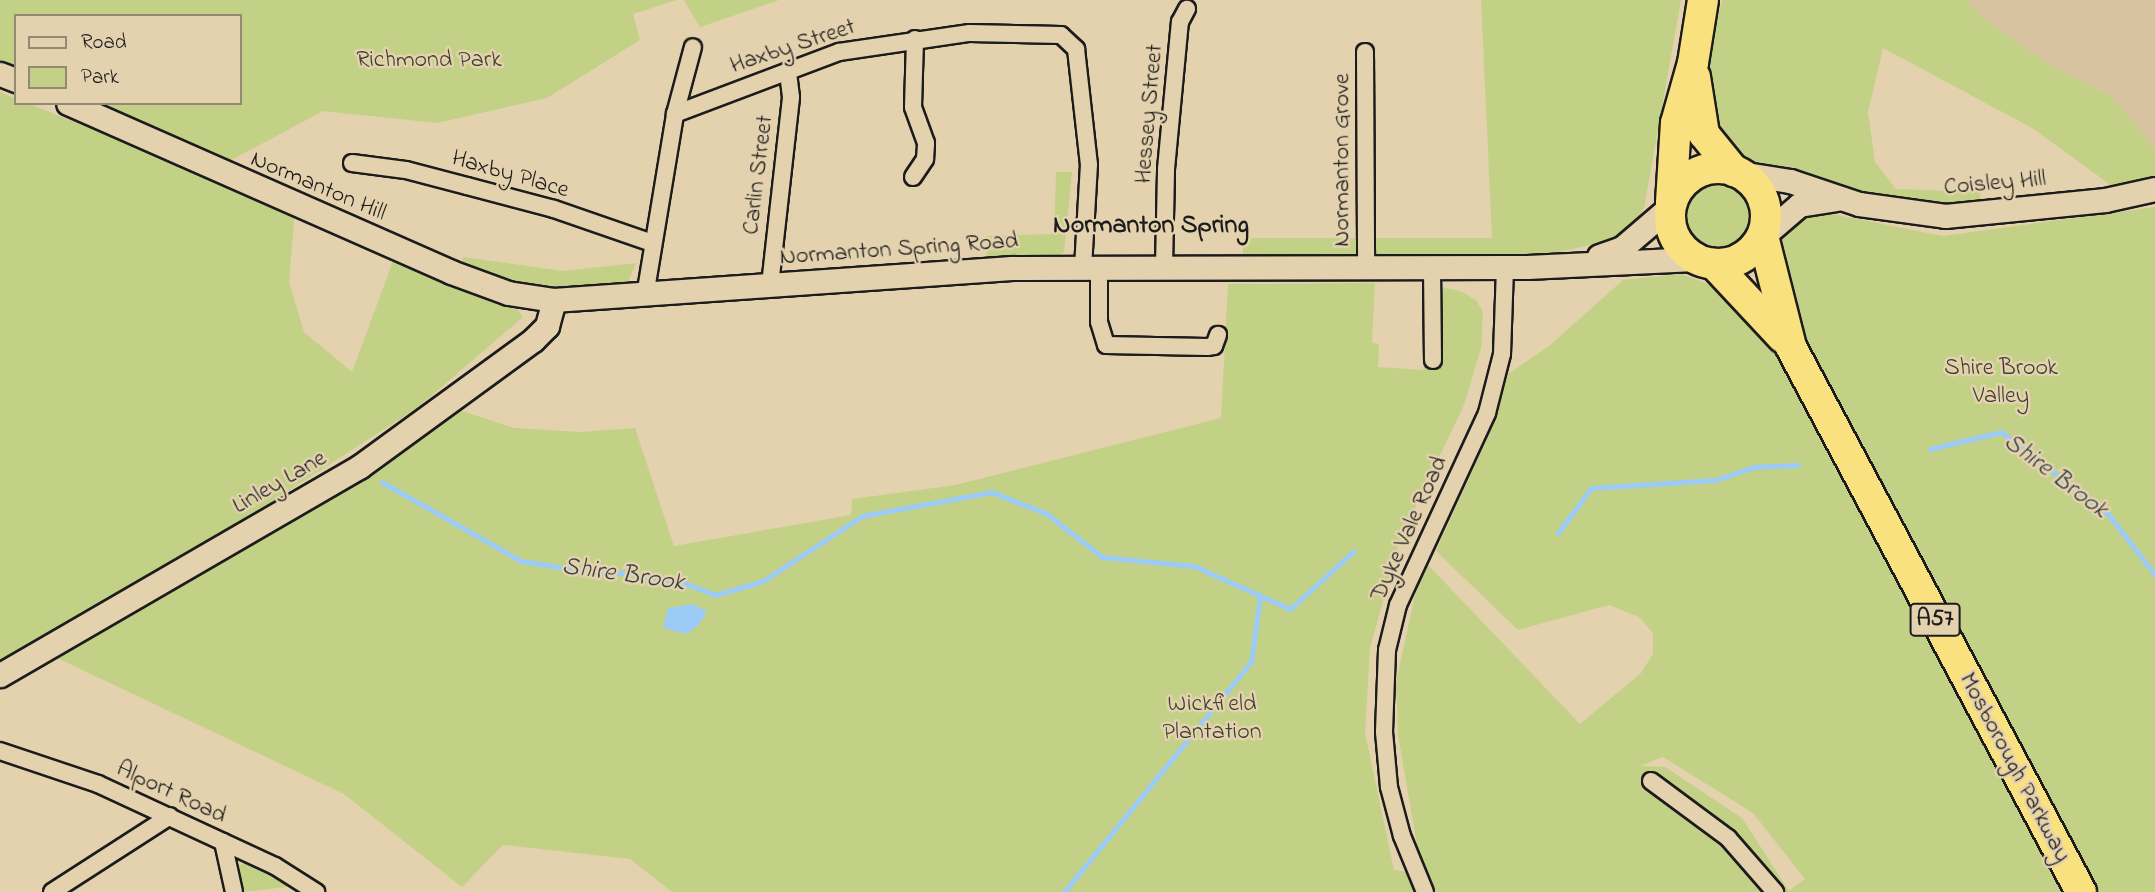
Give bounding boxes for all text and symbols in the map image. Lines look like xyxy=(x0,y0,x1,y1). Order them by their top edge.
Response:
street label: Haxby Street xyxy=(727,13,859,81)
legend xyxy=(14,14,242,105)
text: Road xyxy=(81,28,127,58)
street label: Hessey Street xyxy=(1130,43,1170,185)
park label: Richmond Park xyxy=(356,47,502,75)
text: Park xyxy=(81,63,119,93)
street label: Normanton Grove xyxy=(1329,73,1357,247)
street label: Carlin Street xyxy=(737,114,781,236)
street label: Haxby Place xyxy=(448,145,572,205)
street label: Normanton Hill xyxy=(246,146,390,228)
street label: Coisley Hill xyxy=(1943,165,2047,203)
district label: Normanton Spring xyxy=(1053,211,1249,243)
street label: Normanton Spring Road xyxy=(779,227,1019,273)
park label: Shire Brook Valley xyxy=(1944,355,2058,411)
water label: Shire Brook xyxy=(1996,427,2114,527)
street label: Linley Lane xyxy=(228,445,332,521)
street label: Dyke Vale Road xyxy=(1365,452,1455,606)
water label: Shire Brook xyxy=(560,552,686,600)
road number: A57 xyxy=(1909,600,1961,640)
street label: Mosborough Parkway xyxy=(1952,668,2076,868)
park label: Wickfield Plantation xyxy=(1163,691,1261,747)
street label: Alport Road xyxy=(111,755,231,831)

